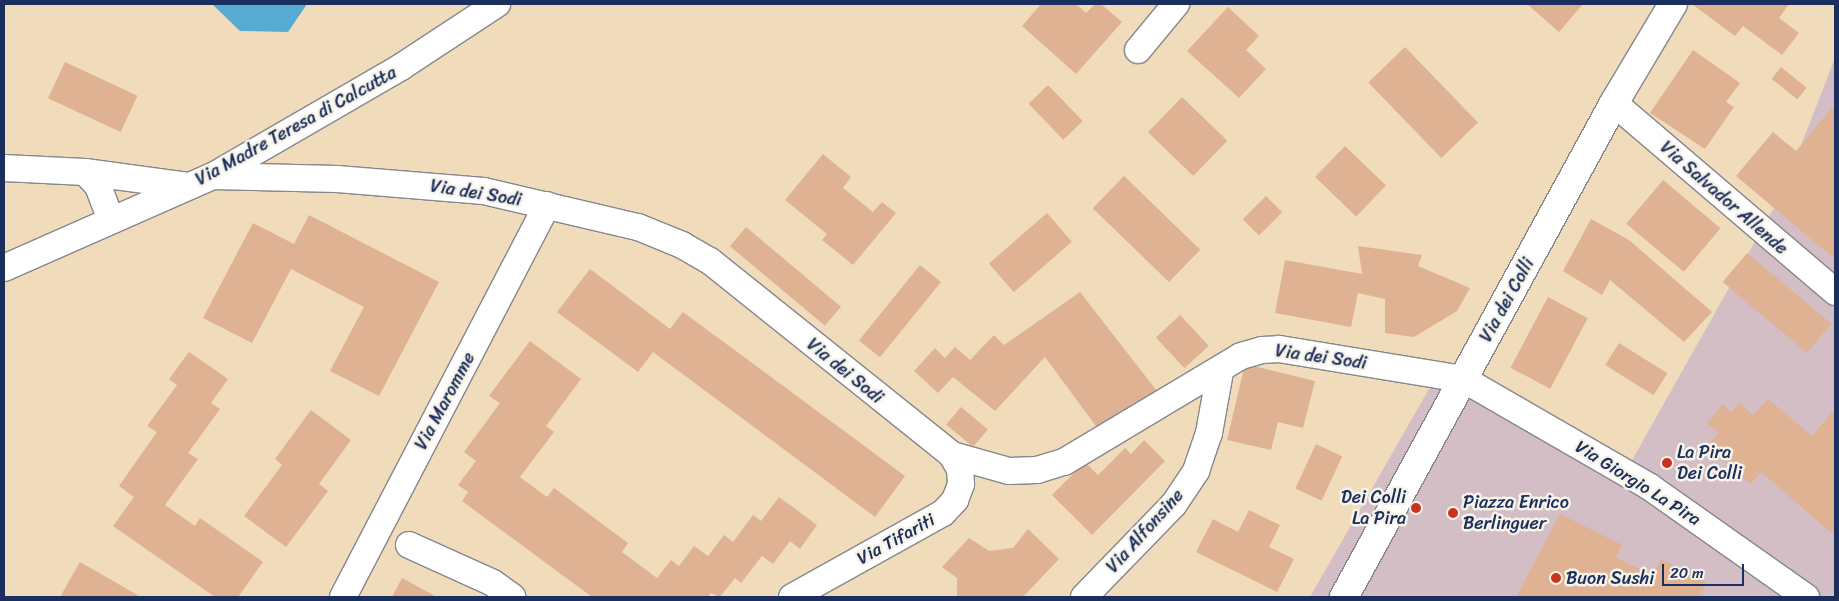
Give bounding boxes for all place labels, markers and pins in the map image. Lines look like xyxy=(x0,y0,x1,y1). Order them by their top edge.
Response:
place label: La Pira Dei Colli xyxy=(1677,442,1742,484)
marker: La Pira Dei Colli xyxy=(1661,457,1673,469)
place label: Dei Colli La Pira xyxy=(1341,487,1406,530)
place label: Piazza Enrico Berlinguer xyxy=(1463,492,1569,534)
marker: Dei Colli La Pira xyxy=(1410,502,1422,514)
marker: Piazza Enrico Berlinguer xyxy=(1447,507,1459,519)
place label: Buon Sushi xyxy=(1566,567,1654,589)
marker: Buon Sushi xyxy=(1550,572,1562,584)

